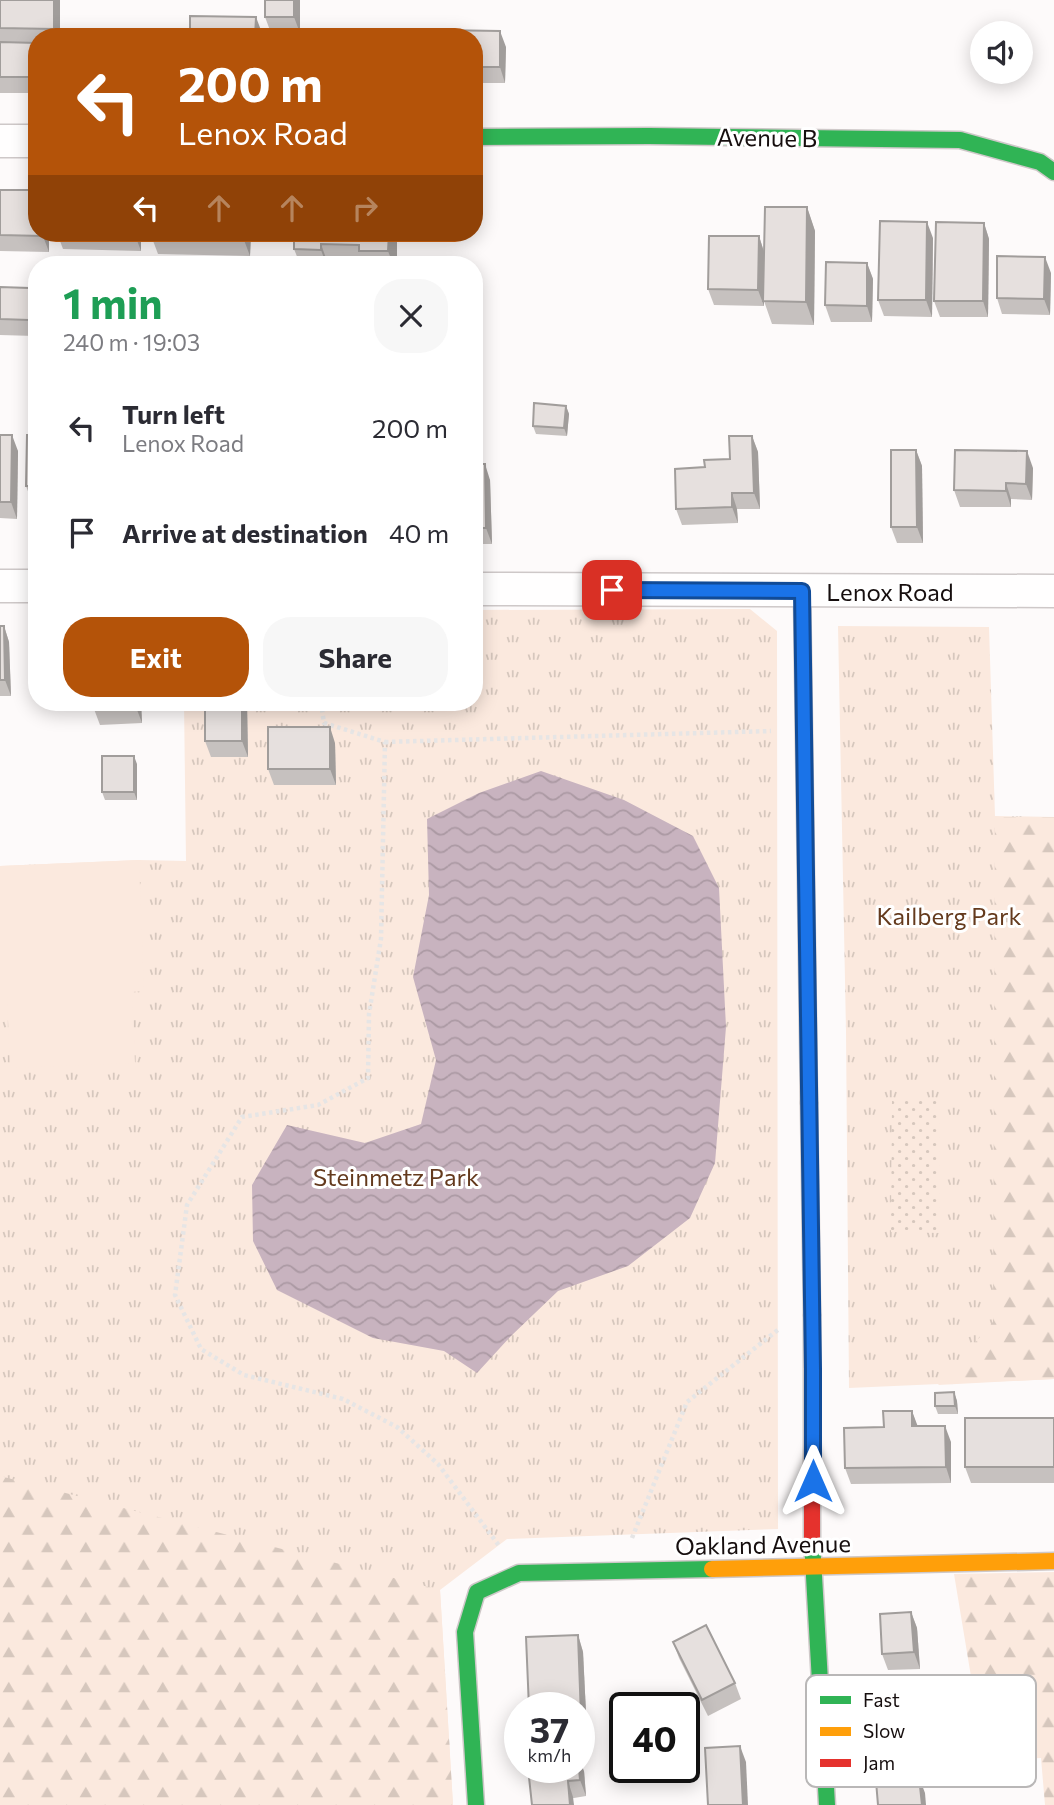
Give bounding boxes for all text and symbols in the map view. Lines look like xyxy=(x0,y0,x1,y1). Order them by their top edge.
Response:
map controls xyxy=(970,21,1033,84)
button: sound xyxy=(970,21,1033,84)
text: 200 m xyxy=(178,52,323,112)
icon: left xyxy=(63,56,154,147)
text: Lenox Road xyxy=(178,112,348,152)
street label: Avenue B xyxy=(717,122,817,152)
icon: left xyxy=(127,189,165,227)
icon: ahead xyxy=(200,189,238,227)
icon: ahead xyxy=(273,189,311,227)
icon: right xyxy=(346,189,384,227)
text: 1 min xyxy=(63,276,163,328)
button: close xyxy=(374,279,448,353)
text: 240 m · 19:03 xyxy=(63,328,200,356)
text: Turn left xyxy=(122,398,225,429)
icon: left xyxy=(63,409,101,447)
text: 200 m xyxy=(372,412,448,443)
text: Lenox Road xyxy=(122,429,244,457)
icon: arrive xyxy=(63,514,101,552)
text: Arrive at destination xyxy=(122,517,368,548)
text: 40 m xyxy=(389,517,449,548)
pin xyxy=(582,560,642,620)
icon: arrive xyxy=(593,571,631,609)
street label: Lenox Road xyxy=(826,577,954,606)
button: Exit xyxy=(63,617,249,697)
button: Share xyxy=(263,617,448,697)
park label: Kailberg Park xyxy=(876,901,1022,930)
park label: Steinmetz Park xyxy=(313,1162,479,1191)
position arrow xyxy=(776,1444,850,1518)
street label: Oakland Avenue xyxy=(675,1528,851,1560)
legend xyxy=(806,1675,1036,1787)
text: Fast xyxy=(863,1688,900,1711)
speed limit sign: 40 xyxy=(609,1692,700,1783)
text: 37 xyxy=(530,1707,569,1750)
text: Slow xyxy=(863,1719,905,1742)
text: km/h xyxy=(528,1744,571,1766)
text: Jam xyxy=(863,1751,895,1774)

